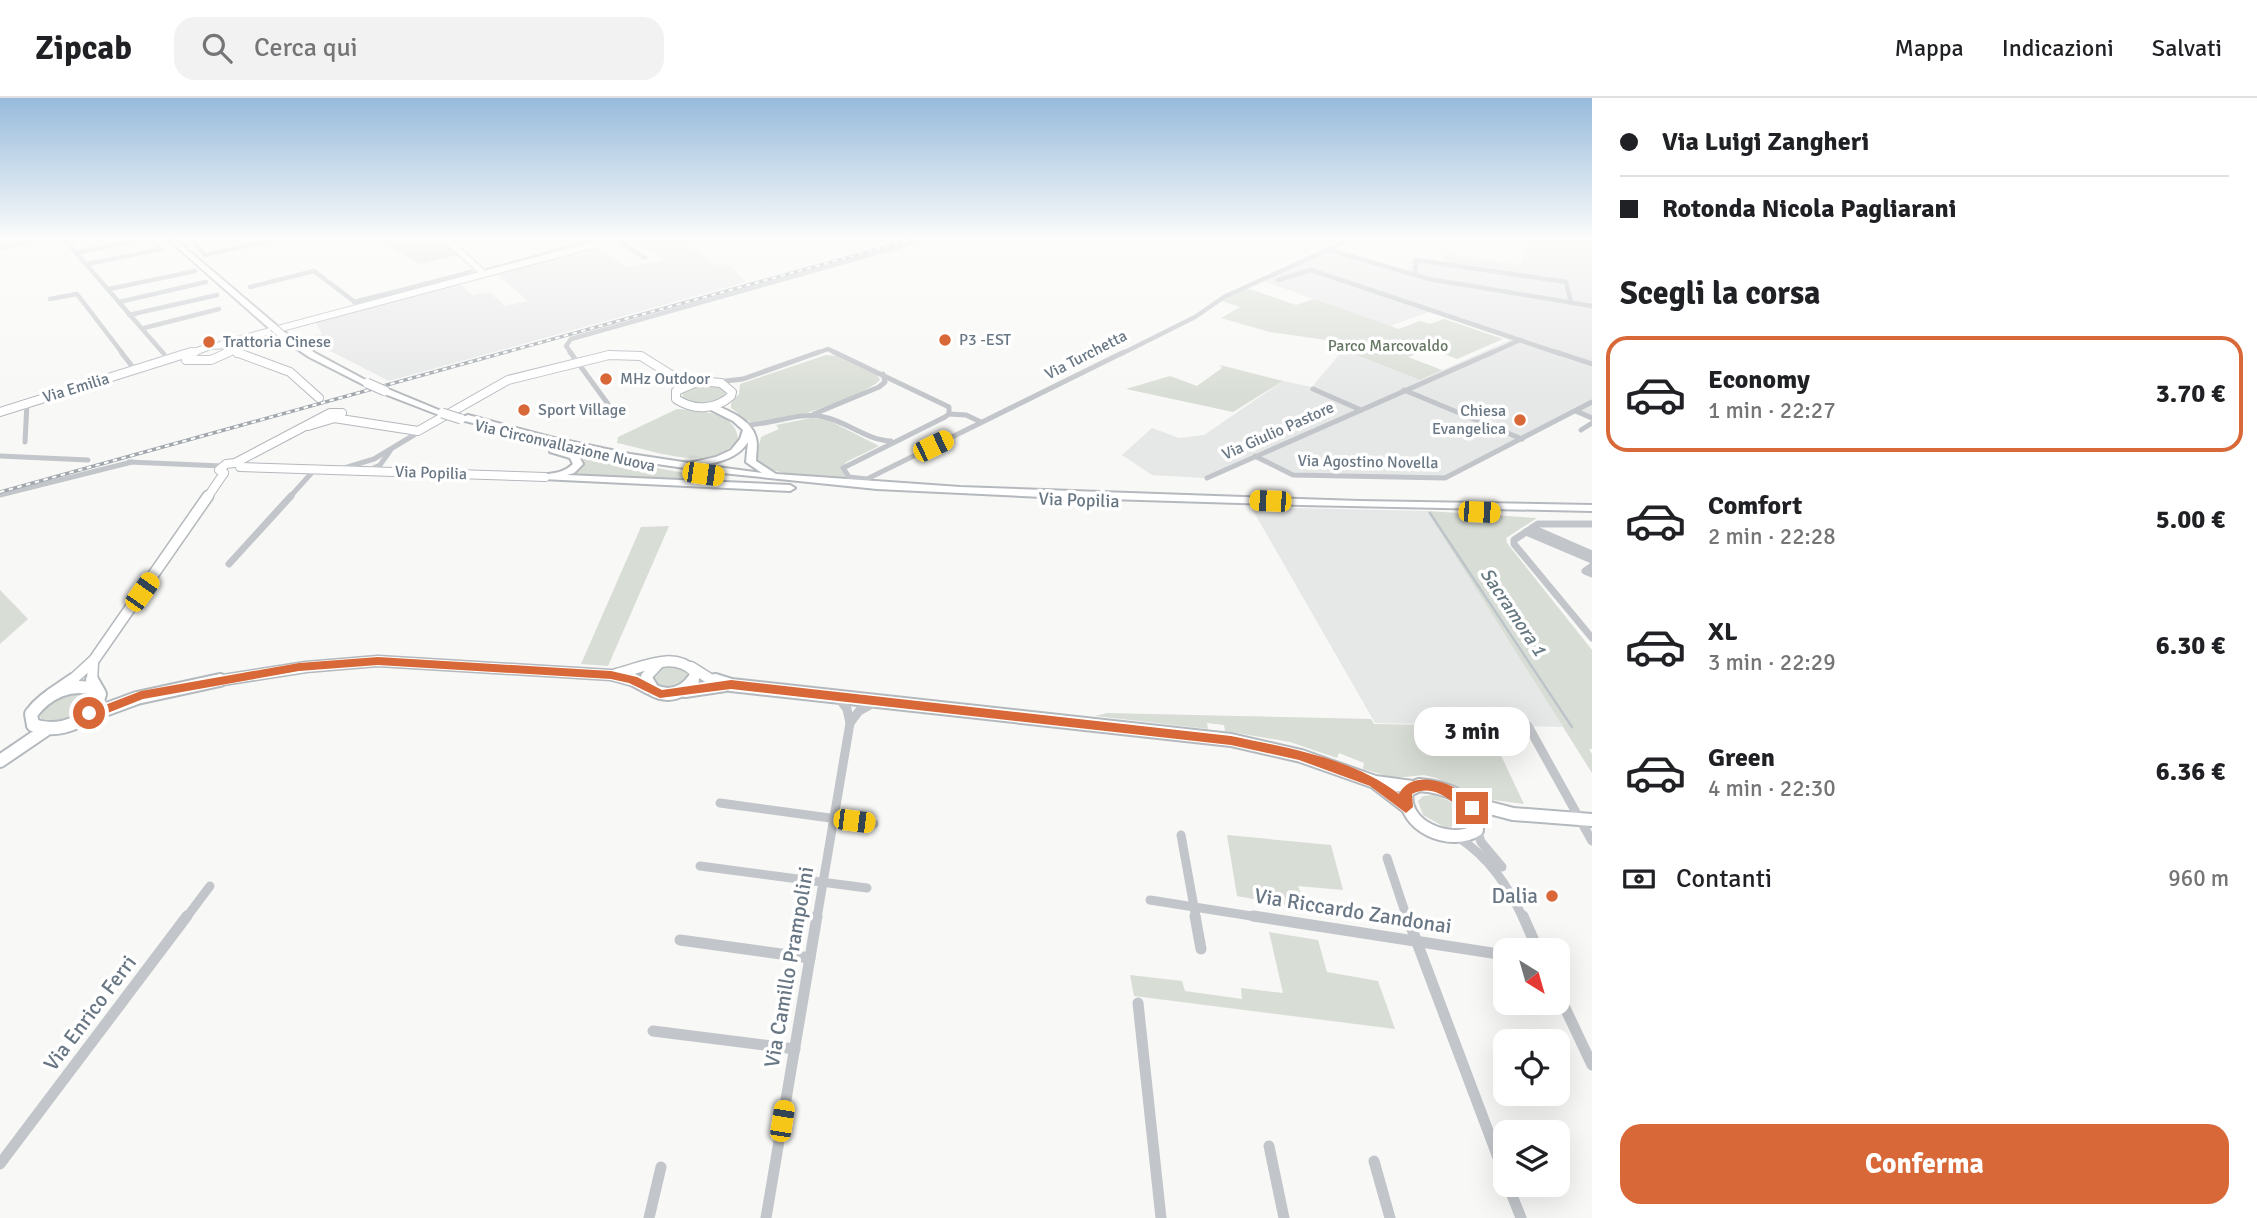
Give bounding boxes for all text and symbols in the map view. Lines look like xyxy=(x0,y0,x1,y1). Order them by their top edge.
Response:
search box xyxy=(174,17,664,80)
text: Zipcab xyxy=(35,28,132,69)
icon: search xyxy=(198,29,236,67)
text: Cerca qui xyxy=(254,32,358,64)
text: Mappa xyxy=(1895,33,1964,63)
text: Indicazioni xyxy=(2002,33,2114,63)
text: Salvati xyxy=(2152,33,2222,63)
text: Via Luigi Zangheri xyxy=(1662,126,1869,158)
text: Rotonda Nicola Pagliarani xyxy=(1662,193,1957,225)
text: Scegli la corsa xyxy=(1620,274,1821,313)
street label: Via Turchetta xyxy=(1042,326,1130,384)
place label: P3 -EST xyxy=(959,330,1011,350)
place label: Trattoria Cinese xyxy=(223,332,331,352)
marker: P3 -EST xyxy=(937,332,953,348)
marker: Trattoria Cinese xyxy=(201,334,217,350)
park label: Parco Marcovaldo xyxy=(1328,336,1448,356)
icon: car xyxy=(1624,363,1687,426)
text: Economy xyxy=(1708,364,1810,396)
street label: Via Emilia xyxy=(40,368,112,408)
place label: MHz Outdoor xyxy=(620,369,710,389)
marker: MHz Outdoor xyxy=(598,371,614,387)
text: 3.70 € xyxy=(2156,378,2225,410)
text: 1 min · 22:27 xyxy=(1708,396,1836,425)
street label: Via Giulio Pastore xyxy=(1219,397,1337,465)
place label: Sport Village xyxy=(538,400,626,420)
place label: Chiesa Evangelica xyxy=(1432,401,1506,439)
marker: Sport Village xyxy=(516,402,532,418)
marker: Chiesa Evangelica xyxy=(1512,412,1528,428)
street label: Via Circonvallazione Nuova xyxy=(473,415,657,477)
car xyxy=(910,427,957,465)
street label: Via Agostino Novella xyxy=(1297,451,1439,473)
car xyxy=(681,461,726,487)
street label: Via Popilia xyxy=(395,462,467,484)
street label: Via Popilia xyxy=(1038,488,1120,512)
icon: car xyxy=(1624,489,1687,552)
car xyxy=(1249,490,1292,512)
text: Comfort xyxy=(1708,490,1802,522)
car xyxy=(1458,501,1501,523)
text: 5.00 € xyxy=(2156,504,2225,536)
text: 2 min · 22:28 xyxy=(1708,522,1836,551)
water label: Sacramora 1 xyxy=(1475,563,1551,661)
car xyxy=(122,569,163,615)
icon: car xyxy=(1624,615,1687,678)
text: XL xyxy=(1708,616,1738,648)
text: 6.30 € xyxy=(2156,630,2225,662)
text: 3 min · 22:29 xyxy=(1708,648,1836,677)
route start xyxy=(73,697,105,729)
callout: 3 min xyxy=(1414,706,1530,756)
text: 3 min xyxy=(1444,717,1500,746)
icon: car xyxy=(1624,741,1687,804)
text: Green xyxy=(1708,742,1775,774)
text: 6.36 € xyxy=(2156,756,2225,788)
text: 4 min · 22:30 xyxy=(1708,774,1836,803)
route end xyxy=(1456,792,1488,824)
car xyxy=(832,808,877,834)
icon: cash xyxy=(1620,860,1658,898)
text: Contanti xyxy=(1676,863,1772,895)
street label: Via Camillo Prampolini xyxy=(759,864,819,1070)
text: 960 m xyxy=(2168,864,2229,893)
street label: Via Riccardo Zandonai xyxy=(1253,883,1453,939)
place label: Dalia xyxy=(1492,883,1538,909)
marker: Dalia xyxy=(1544,888,1560,904)
north arrow xyxy=(1493,938,1570,1015)
map controls xyxy=(1493,938,1570,1197)
street label: Via Enrico Ferri xyxy=(38,950,142,1076)
button: locate xyxy=(1493,1029,1570,1106)
car xyxy=(769,1099,796,1143)
button: layers xyxy=(1493,1120,1570,1197)
button: Conferma xyxy=(1620,1124,2229,1204)

